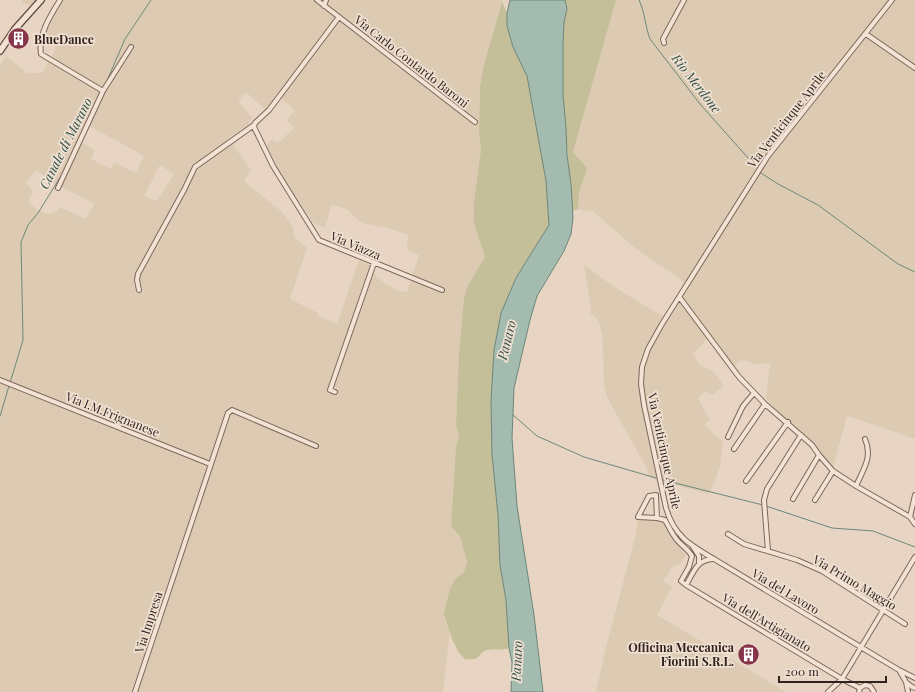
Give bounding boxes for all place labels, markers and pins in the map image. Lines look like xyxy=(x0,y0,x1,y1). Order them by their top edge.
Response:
building icon: BlueDance xyxy=(6,26,32,52)
place label: BlueDance xyxy=(34,31,94,47)
place label: Officina Meccanica Fiorini S.R.L. xyxy=(628,639,735,669)
building icon: Officina Meccanica Fiorini S.R.L. xyxy=(736,641,762,667)

